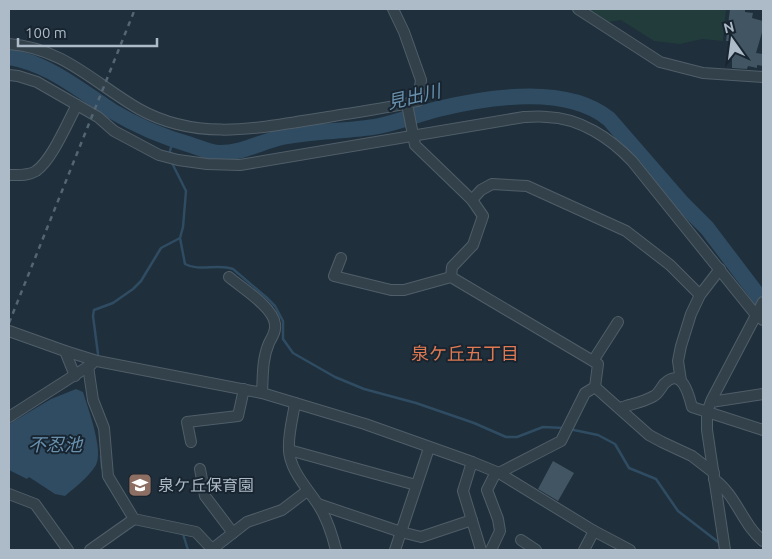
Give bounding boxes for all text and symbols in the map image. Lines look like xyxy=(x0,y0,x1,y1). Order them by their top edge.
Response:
scale bar xyxy=(18,15,156,47)
north arrow xyxy=(707,15,757,65)
text: N xyxy=(722,18,736,36)
text: 100 m xyxy=(25,24,67,41)
water label: 見出川 xyxy=(385,80,444,112)
district label: 泉ケ丘五丁目 xyxy=(411,343,519,363)
water label: 不忍池 xyxy=(28,434,84,454)
school or university icon: 泉ケ丘保育園 xyxy=(127,472,153,498)
place label: 泉ケ丘保育園 xyxy=(158,476,254,494)

